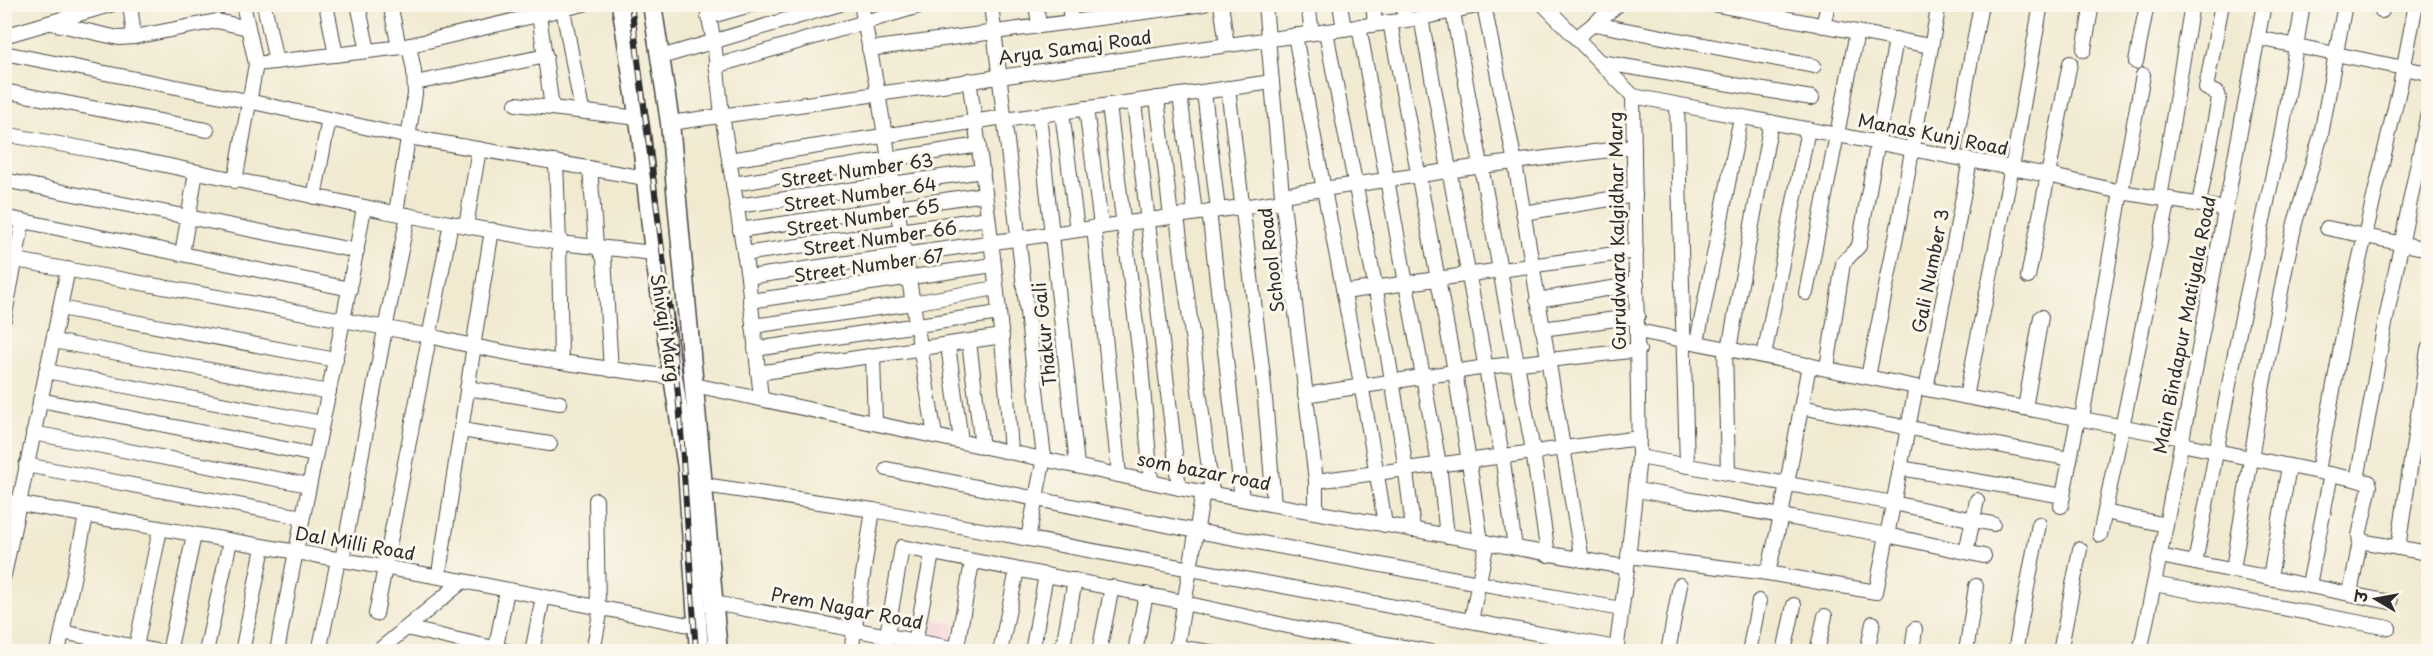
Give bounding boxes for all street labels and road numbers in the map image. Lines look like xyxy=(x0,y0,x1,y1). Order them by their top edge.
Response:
street label: Arya Samaj Road xyxy=(996,22,1153,71)
street label: Manas Kunj Road xyxy=(1856,106,2011,161)
street label: Gurudwara Kalgidhar Marg xyxy=(1601,111,1632,351)
street label: Street Number 63 xyxy=(779,145,935,194)
street label: Street Number 64 xyxy=(782,169,938,218)
street label: Street Number 65 xyxy=(784,191,941,242)
street label: Main Bindapur Matiyala Road xyxy=(2145,193,2222,456)
street label: School Road xyxy=(1251,206,1290,314)
street label: Gali Number 3 xyxy=(1904,206,1955,335)
street label: Street Number 66 xyxy=(801,213,959,262)
street label: Street Number 67 xyxy=(792,241,946,288)
street label: Shivaji Marg xyxy=(645,272,688,384)
street label: Thakur Gali xyxy=(1025,281,1062,387)
street label: som bazar road xyxy=(1135,444,1273,497)
street label: Dal Milli Road xyxy=(293,519,417,566)
street label: Prem Nagar Road xyxy=(769,580,926,636)

